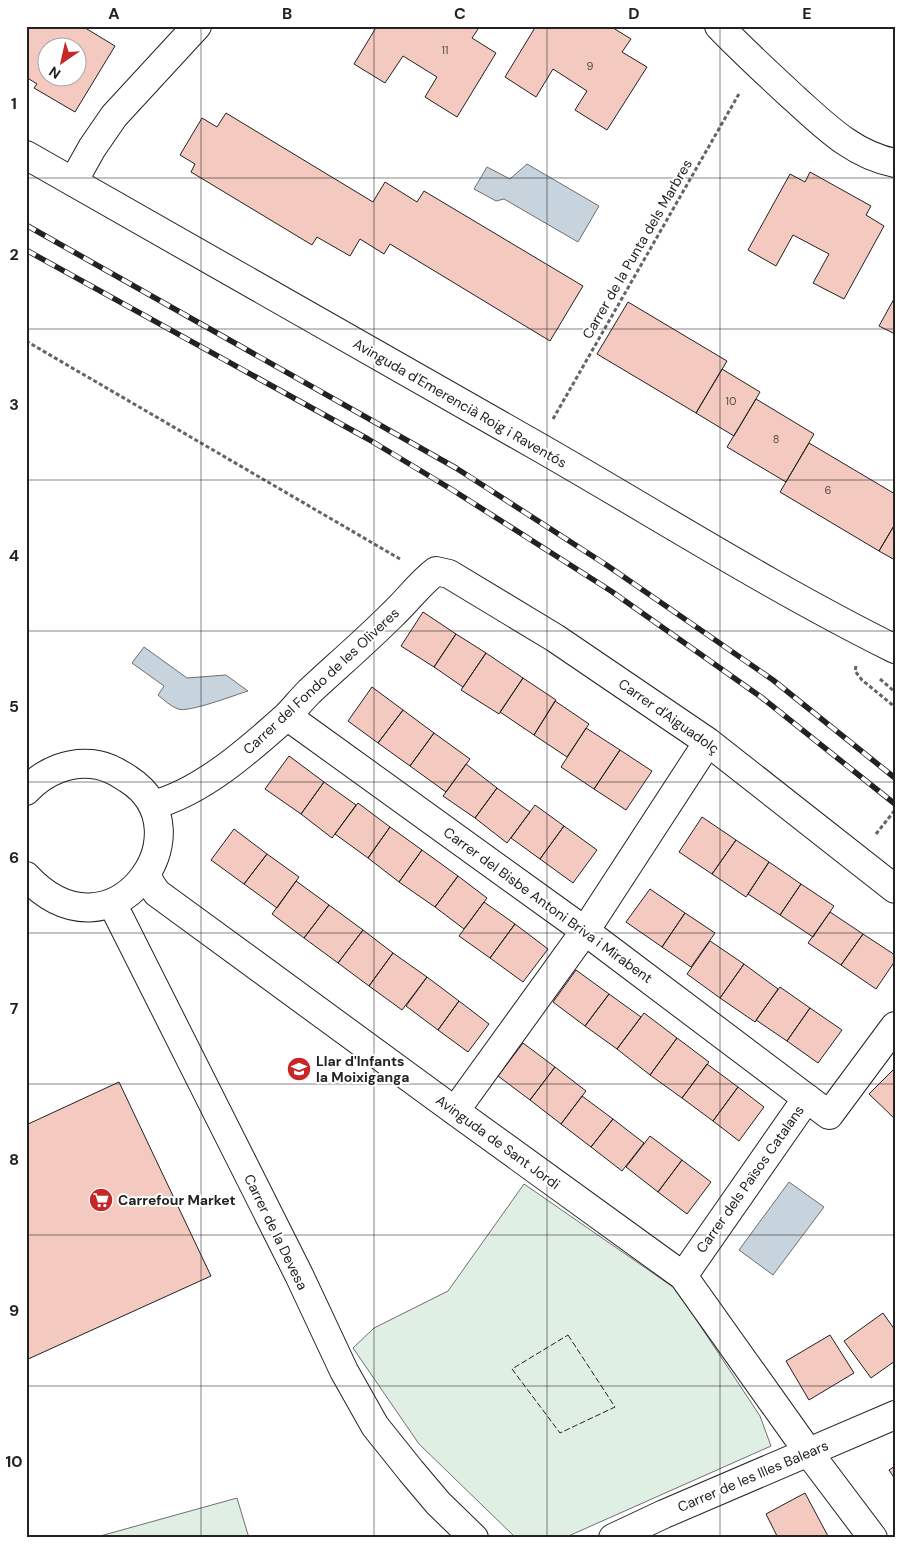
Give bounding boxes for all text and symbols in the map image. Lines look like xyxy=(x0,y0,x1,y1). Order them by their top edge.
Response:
text: A xyxy=(108,3,120,24)
text: B xyxy=(282,3,292,24)
text: C xyxy=(454,3,466,24)
text: D xyxy=(628,3,640,24)
text: E xyxy=(802,3,812,24)
north arrow xyxy=(38,38,88,88)
house number: 11 xyxy=(442,43,448,57)
house number: 9 xyxy=(587,59,594,73)
text: N xyxy=(45,62,64,83)
text: 1 xyxy=(11,93,17,114)
street label: Carrer de la Punta dels Marbres xyxy=(578,156,696,342)
text: 2 xyxy=(9,244,19,265)
street label: Avinguda d'Emerencià Roig i Raventós xyxy=(350,334,570,472)
text: 3 xyxy=(9,394,19,415)
house number: 10 xyxy=(726,394,736,408)
house number: 8 xyxy=(773,432,779,446)
house number: 6 xyxy=(825,483,832,497)
text: 4 xyxy=(9,545,19,566)
street label: Carrer del Fondo de les Oliveres xyxy=(239,604,403,758)
street label: Carrer d'Aiguadolç xyxy=(615,674,723,758)
text: 5 xyxy=(9,696,19,717)
street label: Carrer del Bisbe Antoni Briva i Mirabent xyxy=(440,823,656,987)
text: 6 xyxy=(9,847,19,868)
text: 7 xyxy=(10,998,19,1019)
place label: Llar d'Infants la Moixiganga xyxy=(316,1052,410,1086)
school or university icon: Llar d'Infants la Moixiganga xyxy=(286,1056,312,1082)
street label: Avinguda de Sant Jordi xyxy=(432,1091,564,1193)
street label: Carrer dels Països Catalans xyxy=(692,1102,808,1256)
text: 8 xyxy=(9,1149,19,1170)
street label: Carrer de la Devesa xyxy=(240,1171,312,1293)
supermarket icon: Carrefour Market xyxy=(88,1187,114,1213)
place label: Carrefour Market xyxy=(118,1191,236,1209)
text: 9 xyxy=(9,1300,19,1321)
street label: Carrer de les Illes Balears xyxy=(675,1436,831,1516)
text: 10 xyxy=(5,1451,23,1472)

